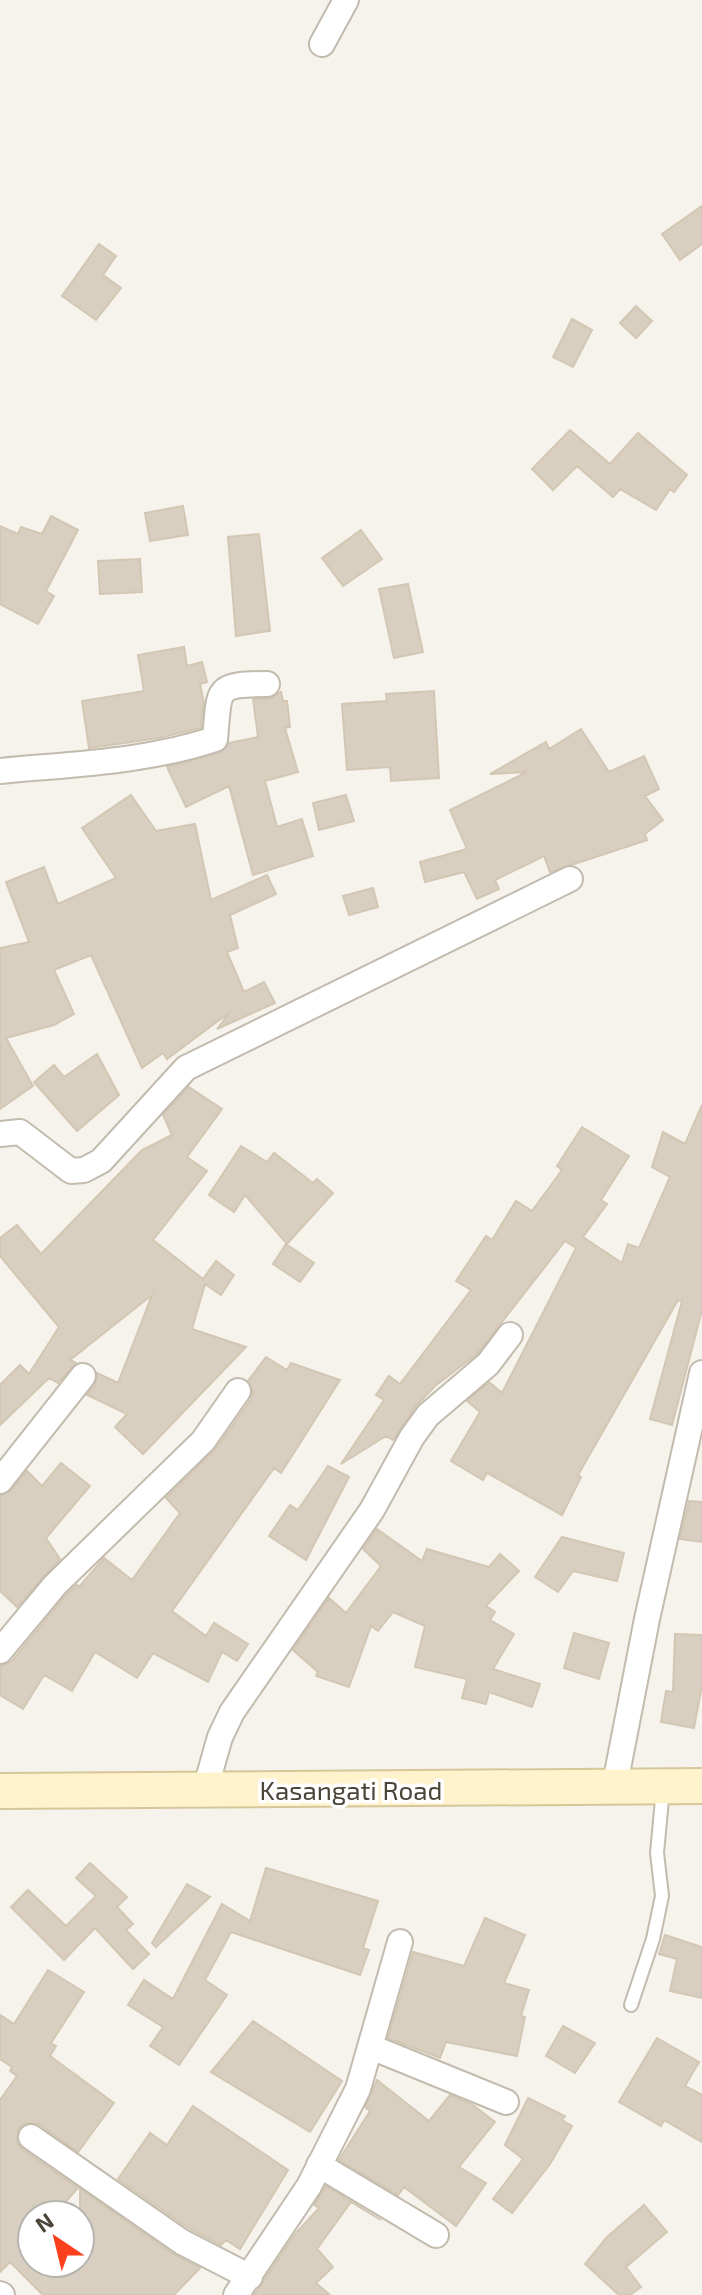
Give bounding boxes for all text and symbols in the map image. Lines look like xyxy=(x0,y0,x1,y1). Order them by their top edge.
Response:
street label: Kasangati Road xyxy=(260,1774,442,1805)
north arrow xyxy=(16,2199,96,2279)
text: N xyxy=(30,2207,58,2237)

